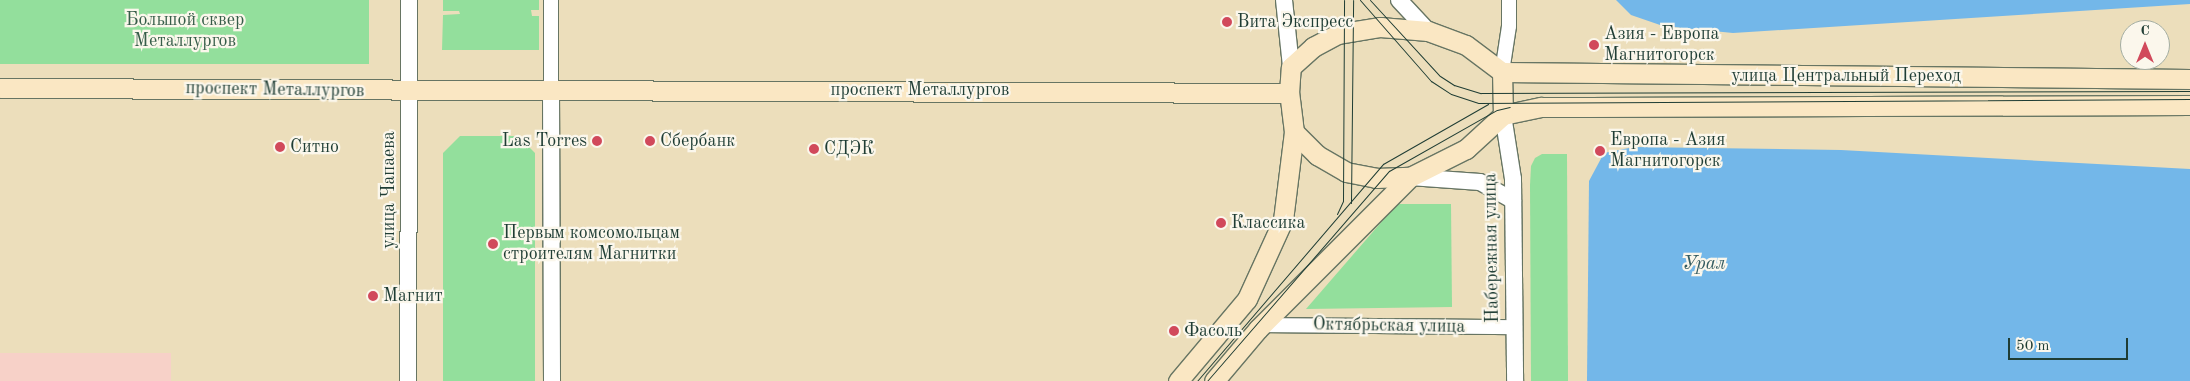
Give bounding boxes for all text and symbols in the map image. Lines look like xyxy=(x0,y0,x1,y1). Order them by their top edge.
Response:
park label: Большой сквер Металлургов xyxy=(126,10,244,52)
place label: Вита Экспресс xyxy=(1237,11,1353,33)
marker: Вита Экспресс xyxy=(1221,16,1233,28)
north arrow xyxy=(2120,20,2170,70)
place label: Азия - Европа Магнитогорск xyxy=(1604,24,1719,66)
text: С xyxy=(2140,24,2150,38)
marker: Азия - Европа Магнитогорск xyxy=(1588,39,1600,51)
street label: улица Центральный Переход xyxy=(1731,65,1961,87)
street label: проспект Металлургов xyxy=(185,78,365,102)
street label: проспект Металлургов xyxy=(831,79,1009,101)
place label: Las Torres xyxy=(502,130,587,152)
place label: Сбербанк xyxy=(660,130,735,152)
place label: Европа - Азия Магнитогорск xyxy=(1610,130,1725,172)
street label: улица Чапаева xyxy=(378,131,400,249)
marker: Las Torres xyxy=(591,135,603,147)
marker: Сбербанк xyxy=(644,135,656,147)
place label: Ситно xyxy=(290,136,339,158)
place label: СДЭК xyxy=(824,138,874,160)
marker: Ситно xyxy=(274,141,286,153)
marker: СДЭК xyxy=(808,143,820,155)
marker: Европа - Азия Магнитогорск xyxy=(1594,145,1606,157)
street label: Набережная улица xyxy=(1480,173,1504,323)
place label: Классика xyxy=(1231,212,1305,234)
marker: Классика xyxy=(1215,217,1227,229)
place label: Первым комсомольцам строителям Магнитки xyxy=(503,223,680,266)
marker: Первым комсомольцам строителям Магнитки xyxy=(487,238,499,250)
water label: Урал xyxy=(1682,254,1726,276)
place label: Магнит xyxy=(383,285,443,307)
marker: Магнит xyxy=(367,290,379,302)
street label: Октябрьская улица xyxy=(1313,314,1465,338)
place label: Фасоль xyxy=(1184,320,1242,342)
marker: Фасоль xyxy=(1168,325,1180,337)
scale bar xyxy=(2010,328,2130,360)
text: 50 m xyxy=(2016,339,2050,354)

